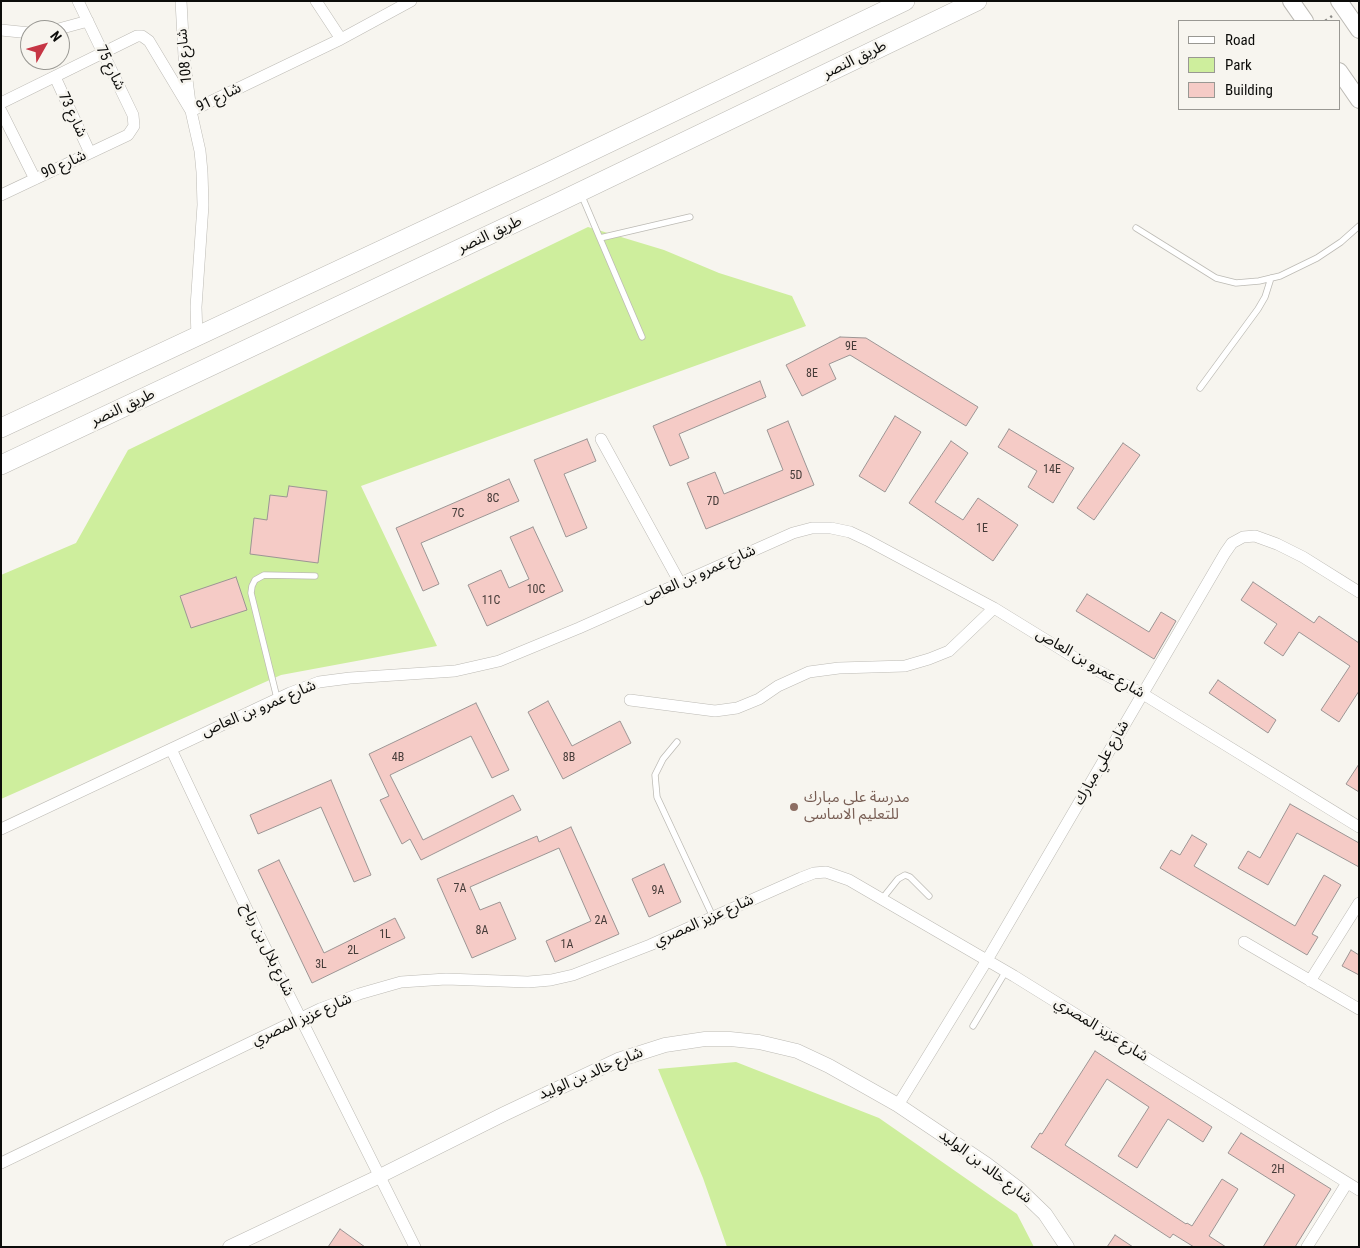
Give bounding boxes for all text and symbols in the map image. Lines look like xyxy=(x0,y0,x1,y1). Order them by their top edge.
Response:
north arrow xyxy=(20,20,70,70)
legend xyxy=(1178,20,1340,110)
text: N xyxy=(47,28,65,45)
street label: شارع 108 xyxy=(174,28,196,84)
text: Road xyxy=(1225,31,1255,49)
street label: طريق النصر xyxy=(820,37,890,83)
street label: شارع 75 xyxy=(92,43,128,93)
text: Park xyxy=(1225,56,1252,74)
street label: شارع 91 xyxy=(194,80,244,116)
text: Building xyxy=(1225,81,1273,99)
street label: شارع 73 xyxy=(54,90,90,140)
street label: شارع 90 xyxy=(39,147,89,183)
street label: طريق النصر xyxy=(455,212,525,258)
house number: 9E xyxy=(845,340,857,354)
house number: 8E xyxy=(806,367,818,381)
street label: طريق النصر xyxy=(88,385,158,431)
house number: 14E xyxy=(1043,463,1061,477)
house number: 5D xyxy=(790,469,802,483)
house number: 8C xyxy=(487,492,499,506)
house number: 7D xyxy=(707,495,719,509)
house number: 7C xyxy=(452,507,464,521)
house number: 1E xyxy=(976,522,988,536)
street label: شارع عمرو بن العاص xyxy=(639,542,759,608)
house number: 10C xyxy=(527,583,545,597)
house number: 11C xyxy=(482,594,500,608)
street label: شارع عمرو بن العاص xyxy=(1032,626,1148,702)
street label: شارع عمرو بن العاص xyxy=(199,677,319,741)
street label: شارع علي مبارك xyxy=(1070,717,1134,809)
house number: 4B xyxy=(392,751,404,765)
house number: 8B xyxy=(563,751,575,765)
place label: مدرسة على مبارك للتعليم الاساسى xyxy=(804,789,910,824)
marker: مدرسة على مبارك للتعليم الاساسى xyxy=(788,801,800,813)
house number: 7A xyxy=(454,882,466,896)
house number: 9A xyxy=(652,884,664,898)
street label: شارع عزيز المصري xyxy=(651,891,757,951)
street label: شارع بلال بن رباح xyxy=(237,901,297,999)
house number: 2A xyxy=(595,914,607,928)
house number: 8A xyxy=(476,924,488,938)
house number: 1L xyxy=(379,928,391,942)
house number: 1A xyxy=(561,938,573,952)
house number: 2L xyxy=(347,944,359,958)
house number: 3L xyxy=(315,958,327,972)
street label: شارع عزيز المصري xyxy=(249,990,355,1050)
street label: شارع عزيز المصري xyxy=(1051,994,1151,1066)
street label: شارع خالد بن الوليد xyxy=(536,1044,646,1104)
street label: شارع خالد بن الوليد xyxy=(935,1126,1035,1208)
house number: 2H xyxy=(1271,1163,1285,1177)

